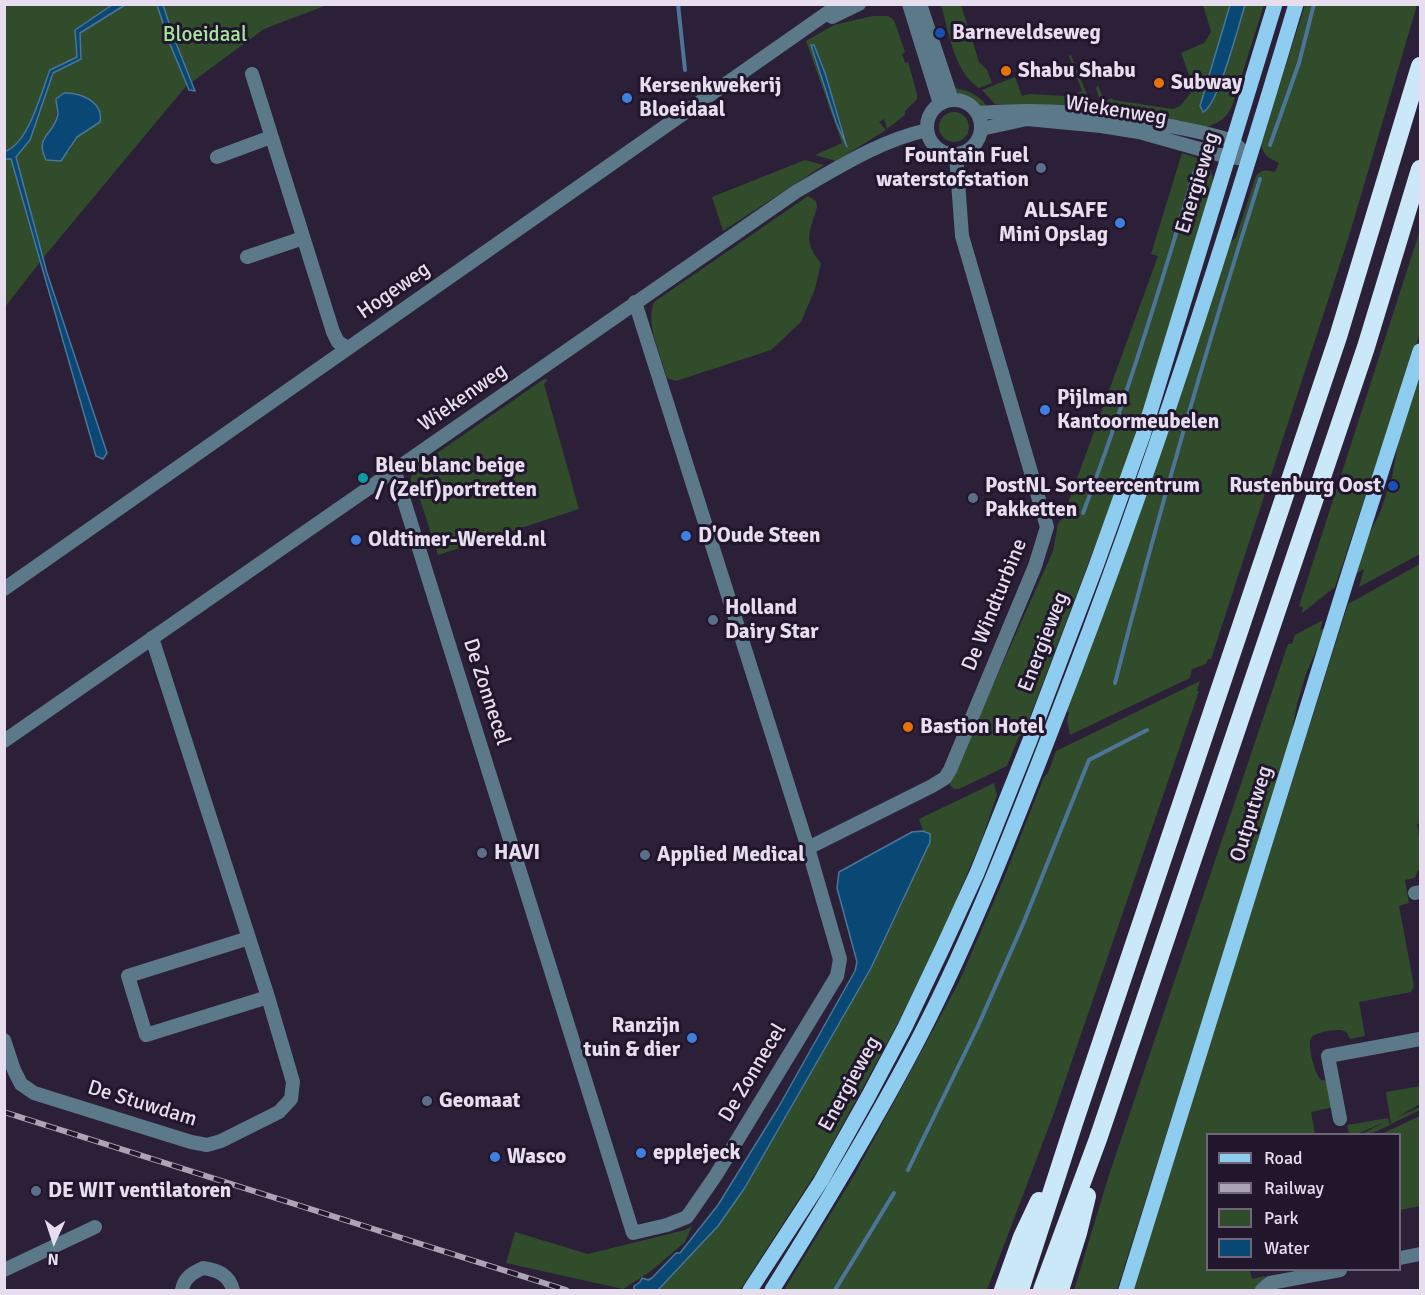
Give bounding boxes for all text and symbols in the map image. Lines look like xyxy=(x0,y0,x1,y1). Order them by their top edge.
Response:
place label: Barneveldseweg xyxy=(952,20,1101,46)
park label: Bloeidaal xyxy=(163,22,247,48)
marker: Barneveldseweg xyxy=(933,26,947,40)
place label: Shabu Shabu xyxy=(1018,58,1136,84)
marker: Shabu Shabu xyxy=(999,64,1013,78)
place label: Subway xyxy=(1171,70,1242,96)
place label: Kersenkwekerij Bloeidaal xyxy=(639,73,781,123)
marker: Subway xyxy=(1152,76,1166,90)
marker: Kersenkwekerij Bloeidaal xyxy=(620,91,634,105)
street label: Wiekenweg xyxy=(1064,91,1168,131)
street label: Energieweg xyxy=(1171,129,1225,237)
place label: Fountain Fuel waterstofstation xyxy=(876,143,1029,193)
marker: Fountain Fuel waterstofstation xyxy=(1034,161,1048,175)
place label: ALLSAFE Mini Opslag xyxy=(999,198,1108,248)
marker: ALLSAFE Mini Opslag xyxy=(1113,216,1127,230)
street label: Hogeweg xyxy=(353,257,435,325)
street label: Wiekenweg xyxy=(414,358,512,438)
place label: Pijlman Kantoormeubelen xyxy=(1057,385,1219,435)
marker: Pijlman Kantoormeubelen xyxy=(1038,403,1052,417)
place label: Bleu blanc beige / (Zelf)portretten xyxy=(375,453,537,503)
marker: Bleu blanc beige / (Zelf)portretten xyxy=(356,471,370,485)
place label: PostNL Sorteercentrum Pakketten xyxy=(985,473,1200,523)
place label: Rustenburg Oost xyxy=(1229,473,1381,499)
marker: Rustenburg Oost xyxy=(1386,479,1400,493)
marker: PostNL Sorteercentrum Pakketten xyxy=(966,491,980,505)
place label: D'Oude Steen xyxy=(698,523,820,549)
place label: Oldtimer-Wereld.nl xyxy=(368,527,546,553)
marker: D'Oude Steen xyxy=(679,529,693,543)
marker: Oldtimer-Wereld.nl xyxy=(349,533,363,547)
street label: De Windturbine xyxy=(957,535,1033,675)
street label: Energieweg xyxy=(1013,589,1075,695)
place label: Holland Dairy Star xyxy=(725,595,819,645)
marker: Holland Dairy Star xyxy=(706,613,720,627)
street label: De Zonnecel xyxy=(457,635,515,749)
place label: Bastion Hotel xyxy=(920,714,1044,740)
marker: Bastion Hotel xyxy=(901,720,915,734)
street label: Outputweg xyxy=(1225,763,1279,865)
place label: HAVI xyxy=(494,840,540,866)
place label: Applied Medical xyxy=(657,842,805,868)
marker: HAVI xyxy=(475,846,489,860)
marker: Applied Medical xyxy=(638,848,652,862)
place label: Ranzijn tuin & dier xyxy=(584,1013,680,1063)
street label: De Zonnecel xyxy=(714,1019,792,1127)
marker: Ranzijn tuin & dier xyxy=(685,1031,699,1045)
street label: Energieweg xyxy=(814,1032,886,1136)
street label: De Stuwdam xyxy=(84,1075,200,1133)
place label: Geomaat xyxy=(439,1088,520,1114)
marker: Geomaat xyxy=(420,1094,434,1108)
legend xyxy=(1206,1133,1401,1271)
place label: epplejeck xyxy=(653,1140,741,1166)
place label: Wasco xyxy=(507,1144,566,1170)
marker: epplejeck xyxy=(634,1146,648,1160)
text: Road xyxy=(1264,1147,1303,1169)
marker: Wasco xyxy=(488,1150,502,1164)
text: Railway xyxy=(1264,1177,1324,1199)
place label: DE WIT ventilatoren xyxy=(48,1178,231,1204)
marker: DE WIT ventilatoren xyxy=(29,1184,43,1198)
text: Park xyxy=(1264,1207,1299,1229)
north arrow xyxy=(24,1211,84,1271)
text: Water xyxy=(1264,1237,1309,1259)
text: N xyxy=(47,1249,59,1269)

